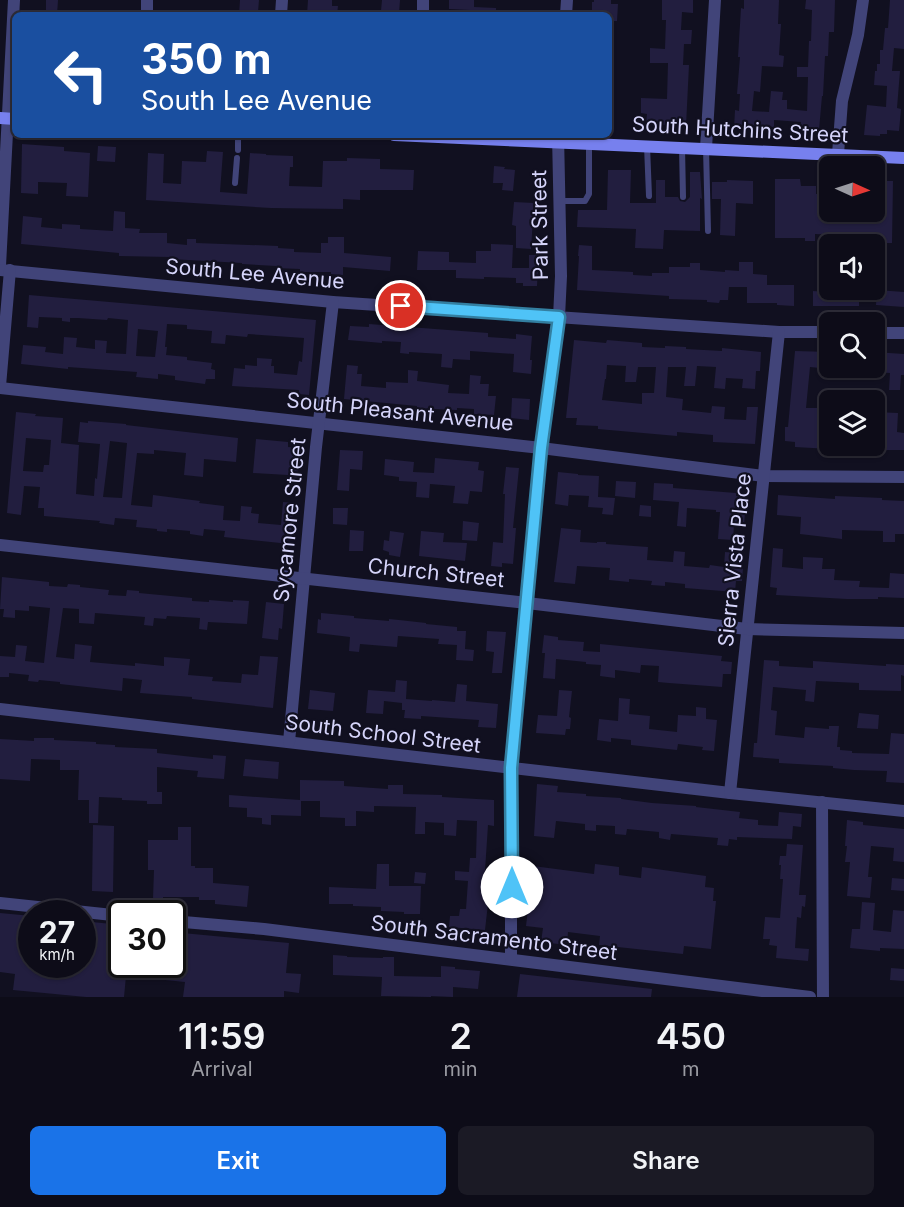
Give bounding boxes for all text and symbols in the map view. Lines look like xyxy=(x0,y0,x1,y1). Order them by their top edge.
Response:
text: 350 m xyxy=(141,33,272,84)
icon: left xyxy=(42,36,120,114)
text: South Lee Avenue xyxy=(141,84,372,117)
street label: South Hutchins Street xyxy=(631,111,849,148)
north arrow xyxy=(819,156,885,222)
map controls xyxy=(819,156,885,456)
street label: Park Street xyxy=(526,170,553,280)
button: sound xyxy=(819,234,885,300)
street label: South Lee Avenue xyxy=(164,253,346,294)
pin xyxy=(375,280,426,331)
icon: arrive xyxy=(384,289,417,322)
button: search xyxy=(819,312,885,378)
street label: South Pleasant Avenue xyxy=(285,387,515,436)
button: layers xyxy=(819,390,885,456)
street label: Sycamore Street xyxy=(268,437,311,603)
street label: Sierra Vista Place xyxy=(713,472,756,648)
street label: Church Street xyxy=(366,553,506,592)
street label: South School Street xyxy=(284,709,482,758)
position arrow xyxy=(480,855,544,919)
speed limit sign: 30 xyxy=(108,900,186,978)
street label: South Sacramento Street xyxy=(369,910,619,965)
text: 27 xyxy=(39,914,75,950)
text: km/h xyxy=(39,945,75,964)
text: 11:59 xyxy=(178,1014,266,1058)
text: 2 xyxy=(449,1014,472,1058)
text: 450 xyxy=(656,1014,726,1058)
text: Arrival xyxy=(191,1057,253,1081)
text: min xyxy=(444,1057,478,1081)
text: m xyxy=(682,1057,700,1081)
button: Exit xyxy=(30,1126,446,1195)
button: Share xyxy=(458,1126,874,1195)

